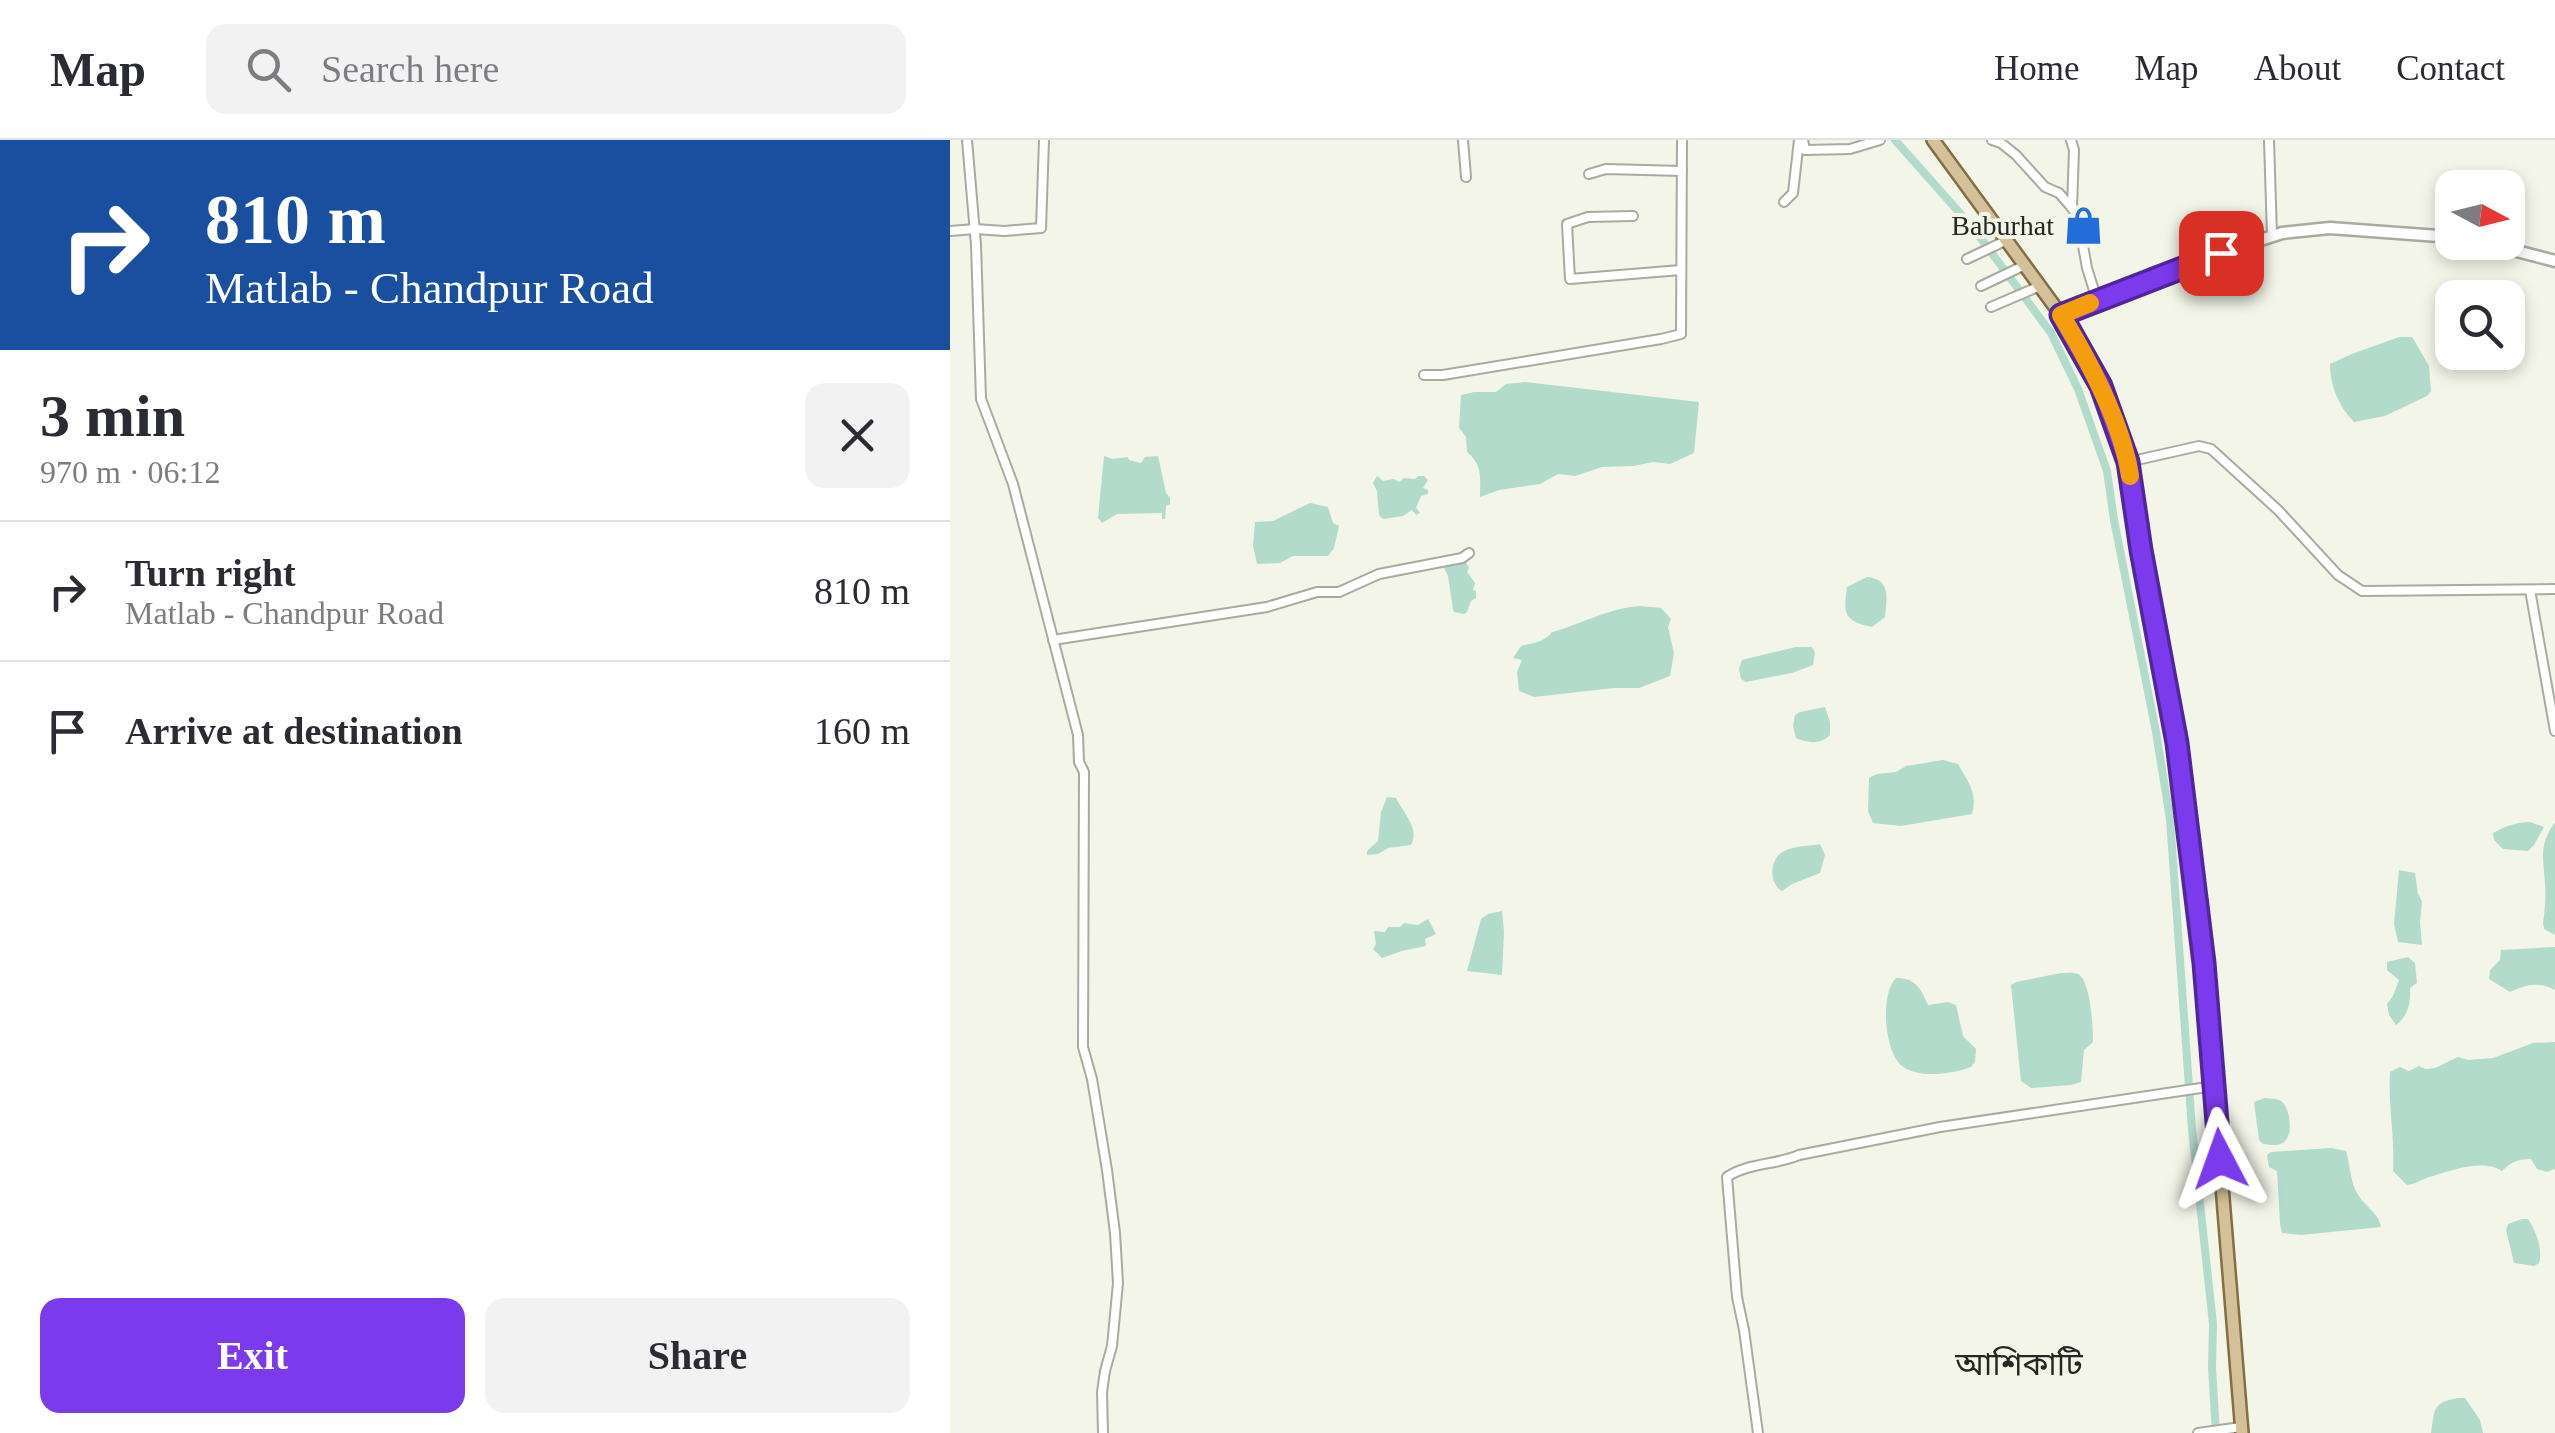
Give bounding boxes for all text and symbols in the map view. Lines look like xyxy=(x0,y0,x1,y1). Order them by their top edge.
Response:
search box xyxy=(206,24,906,114)
icon: search xyxy=(241,42,296,97)
text: Map xyxy=(50,43,146,96)
text: Search here xyxy=(321,48,499,90)
text: Home xyxy=(1994,49,2079,88)
text: Map xyxy=(2134,49,2199,88)
text: About xyxy=(2254,49,2341,88)
text: Contact xyxy=(2396,49,2505,88)
north arrow xyxy=(2435,170,2525,260)
map controls xyxy=(2435,170,2525,370)
icon: right xyxy=(40,180,170,310)
text: 810 m xyxy=(205,181,386,258)
shop icon: Baburhat xyxy=(2063,204,2105,246)
place label: Baburhat xyxy=(1951,210,2054,241)
pin xyxy=(2179,211,2264,296)
icon: arrive xyxy=(2194,226,2249,281)
text: Matlab - Chandpur Road xyxy=(205,263,654,313)
button: search xyxy=(2435,280,2525,370)
text: 3 min xyxy=(40,383,185,449)
button: close xyxy=(805,383,910,488)
text: 970 m · 06:12 xyxy=(40,454,220,490)
text: Turn right xyxy=(125,552,296,594)
icon: right xyxy=(40,564,95,619)
text: 810 m xyxy=(814,570,910,612)
text: Matlab - Chandpur Road xyxy=(125,595,444,631)
icon: arrive xyxy=(40,704,95,759)
text: Arrive at destination xyxy=(125,710,463,752)
text: 160 m xyxy=(814,710,910,752)
position arrow xyxy=(2168,1107,2272,1211)
button: Exit xyxy=(40,1298,465,1413)
button: Share xyxy=(485,1298,910,1413)
district label: আশিকাটি xyxy=(1954,1346,2083,1382)

